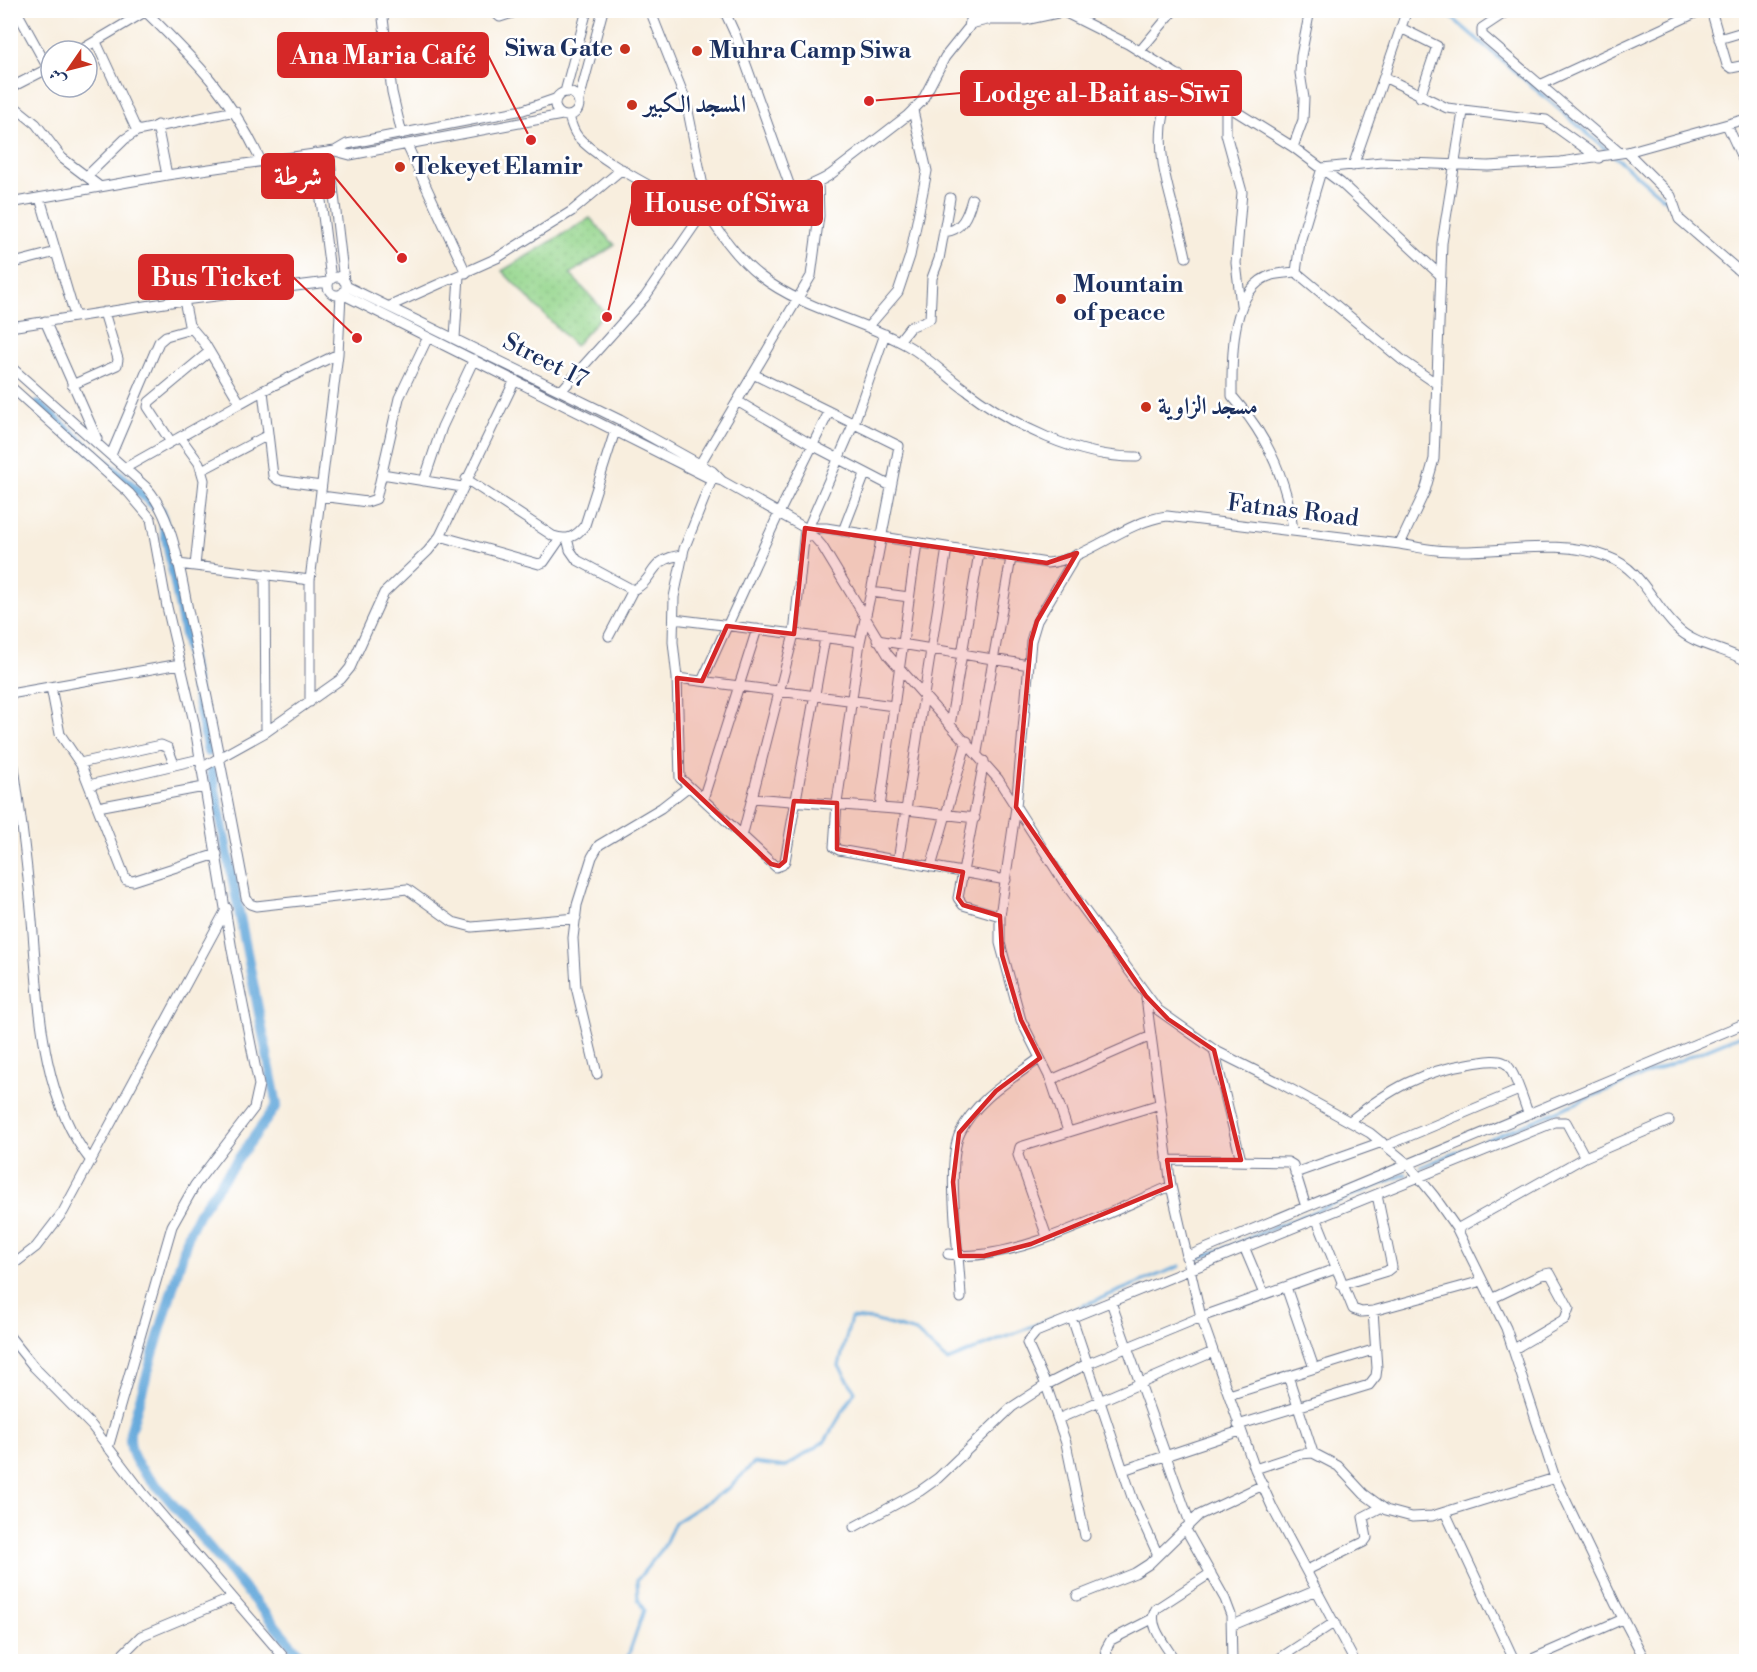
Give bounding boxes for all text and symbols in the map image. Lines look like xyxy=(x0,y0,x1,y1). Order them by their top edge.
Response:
callout: Ana Maria Café xyxy=(278,33,488,77)
place label: Siwa Gate xyxy=(505,34,613,64)
place label: Muhra Camp Siwa xyxy=(709,36,912,66)
north arrow xyxy=(39,39,99,99)
text: Ana Maria Café xyxy=(289,40,476,72)
marker: Siwa Gate xyxy=(618,42,632,56)
marker: Muhra Camp Siwa xyxy=(690,44,704,58)
text: ش xyxy=(45,65,70,89)
callout: Lodge al-Bait as-Sīwī xyxy=(961,71,1241,115)
text: Lodge al-Bait as-Sīwī xyxy=(973,78,1230,110)
place label: المسجد الكبير xyxy=(641,90,746,120)
marker: المسجد الكبير xyxy=(625,98,639,112)
place label: Tekeyet Elamir xyxy=(412,152,583,182)
callout: شرطة xyxy=(262,154,334,198)
marker: Tekeyet Elamir xyxy=(393,160,407,174)
text: شرطة xyxy=(274,161,322,194)
callout: House of Siwa xyxy=(632,181,822,225)
text: House of Siwa xyxy=(644,188,811,220)
callout: Bus Ticket xyxy=(139,255,293,299)
text: Bus Ticket xyxy=(151,262,282,294)
place label: Mountain of peace xyxy=(1073,270,1184,328)
marker: Mountain of peace xyxy=(1054,292,1068,306)
street label: Street 17 xyxy=(498,327,592,395)
place label: مسجد الزاوية xyxy=(1158,392,1258,422)
marker: مسجد الزاوية xyxy=(1139,400,1153,414)
street label: Fatnas Road xyxy=(1225,488,1361,534)

